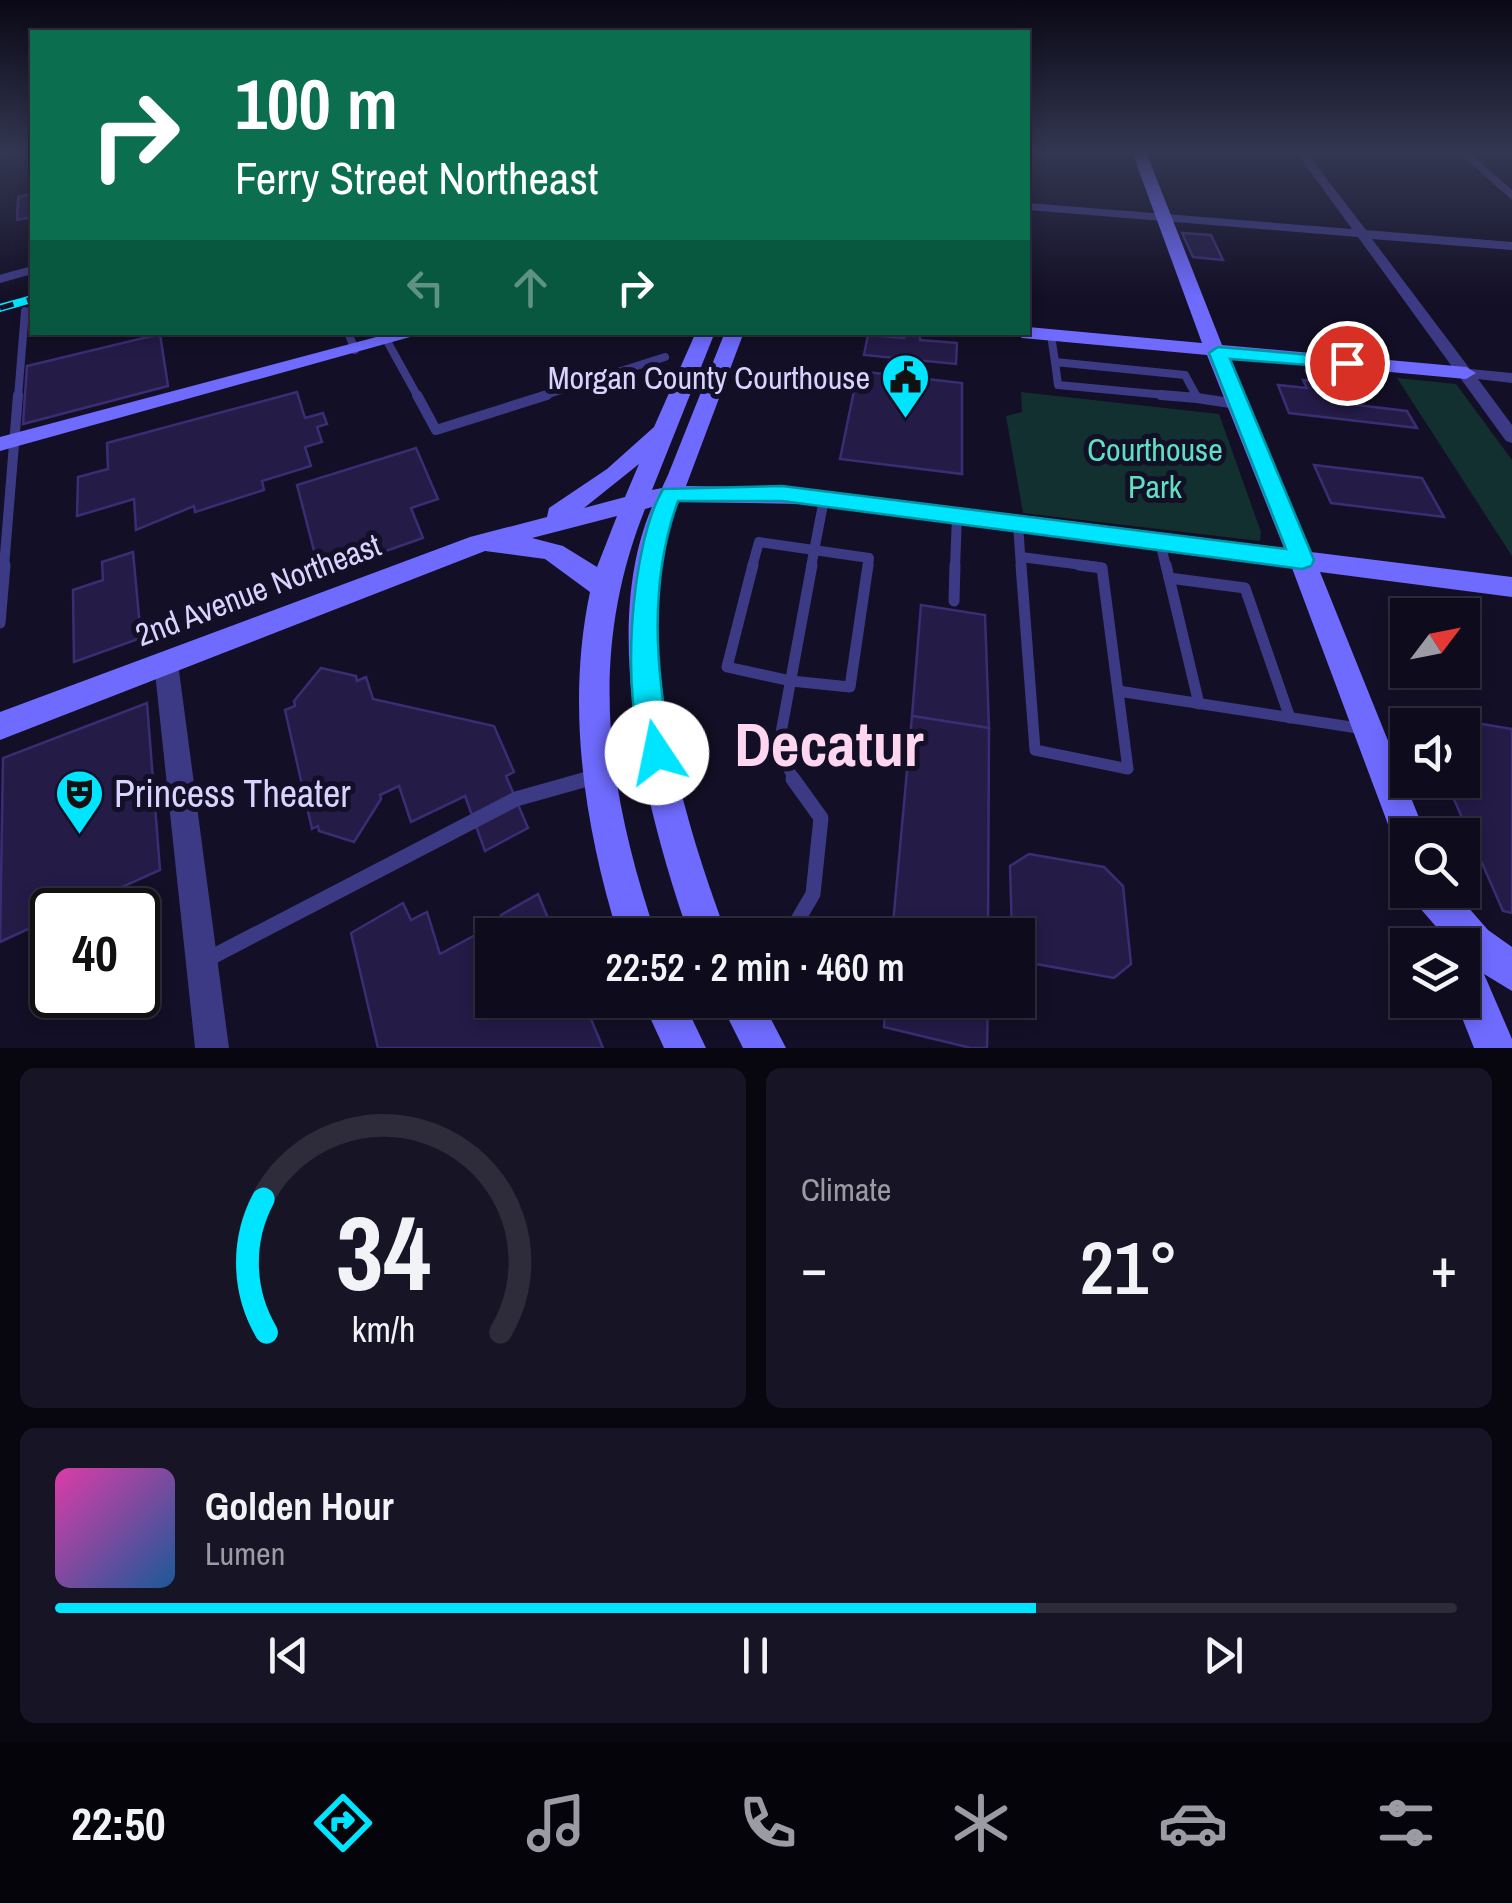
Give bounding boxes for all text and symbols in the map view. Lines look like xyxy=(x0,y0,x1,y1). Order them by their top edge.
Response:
text: 100 m xyxy=(235,57,398,151)
icon: right xyxy=(70,70,200,200)
text: Ferry Street Northeast xyxy=(235,147,598,208)
icon: left xyxy=(398,260,453,315)
icon: ahead xyxy=(503,260,558,315)
icon: right xyxy=(608,260,663,315)
pin xyxy=(1305,321,1390,406)
icon: arrive xyxy=(1320,336,1375,391)
public building icon: Morgan County Courthouse xyxy=(879,352,931,420)
place label: Morgan County Courthouse xyxy=(548,356,870,399)
park label: Courthouse Park xyxy=(1087,428,1223,508)
street label: 2nd Avenue Northeast xyxy=(129,523,387,656)
north arrow xyxy=(1390,598,1480,688)
map controls xyxy=(1390,598,1480,1018)
position arrow xyxy=(605,701,709,805)
district label: Decatur xyxy=(734,702,924,785)
button: sound xyxy=(1390,708,1480,798)
theatre icon: Princess Theater xyxy=(53,768,105,836)
place label: Princess Theater xyxy=(114,768,351,819)
button: search xyxy=(1390,818,1480,908)
speed limit sign: 40 xyxy=(30,888,160,1018)
button: layers xyxy=(1390,928,1480,1018)
text: 22:52 · 2 min · 460 m xyxy=(605,942,905,993)
text: Climate xyxy=(801,1168,891,1211)
text: 34 xyxy=(336,1182,430,1322)
text: 21° xyxy=(1080,1216,1178,1317)
text: − xyxy=(801,1230,827,1304)
text: + xyxy=(1431,1230,1457,1304)
text: km/h xyxy=(351,1305,415,1353)
text: Golden Hour xyxy=(205,1481,394,1532)
text: Lumen xyxy=(205,1532,285,1575)
icon: previous xyxy=(261,1628,316,1683)
icon: pause xyxy=(728,1628,783,1683)
icon: next xyxy=(1196,1628,1251,1683)
icon: directions xyxy=(308,1788,378,1858)
icon: music xyxy=(521,1788,591,1858)
icon: phone xyxy=(733,1788,803,1858)
icon: climate xyxy=(946,1788,1016,1858)
icon: car xyxy=(1158,1788,1228,1858)
icon: filters xyxy=(1371,1788,1441,1858)
text: 22:50 xyxy=(71,1793,166,1854)

